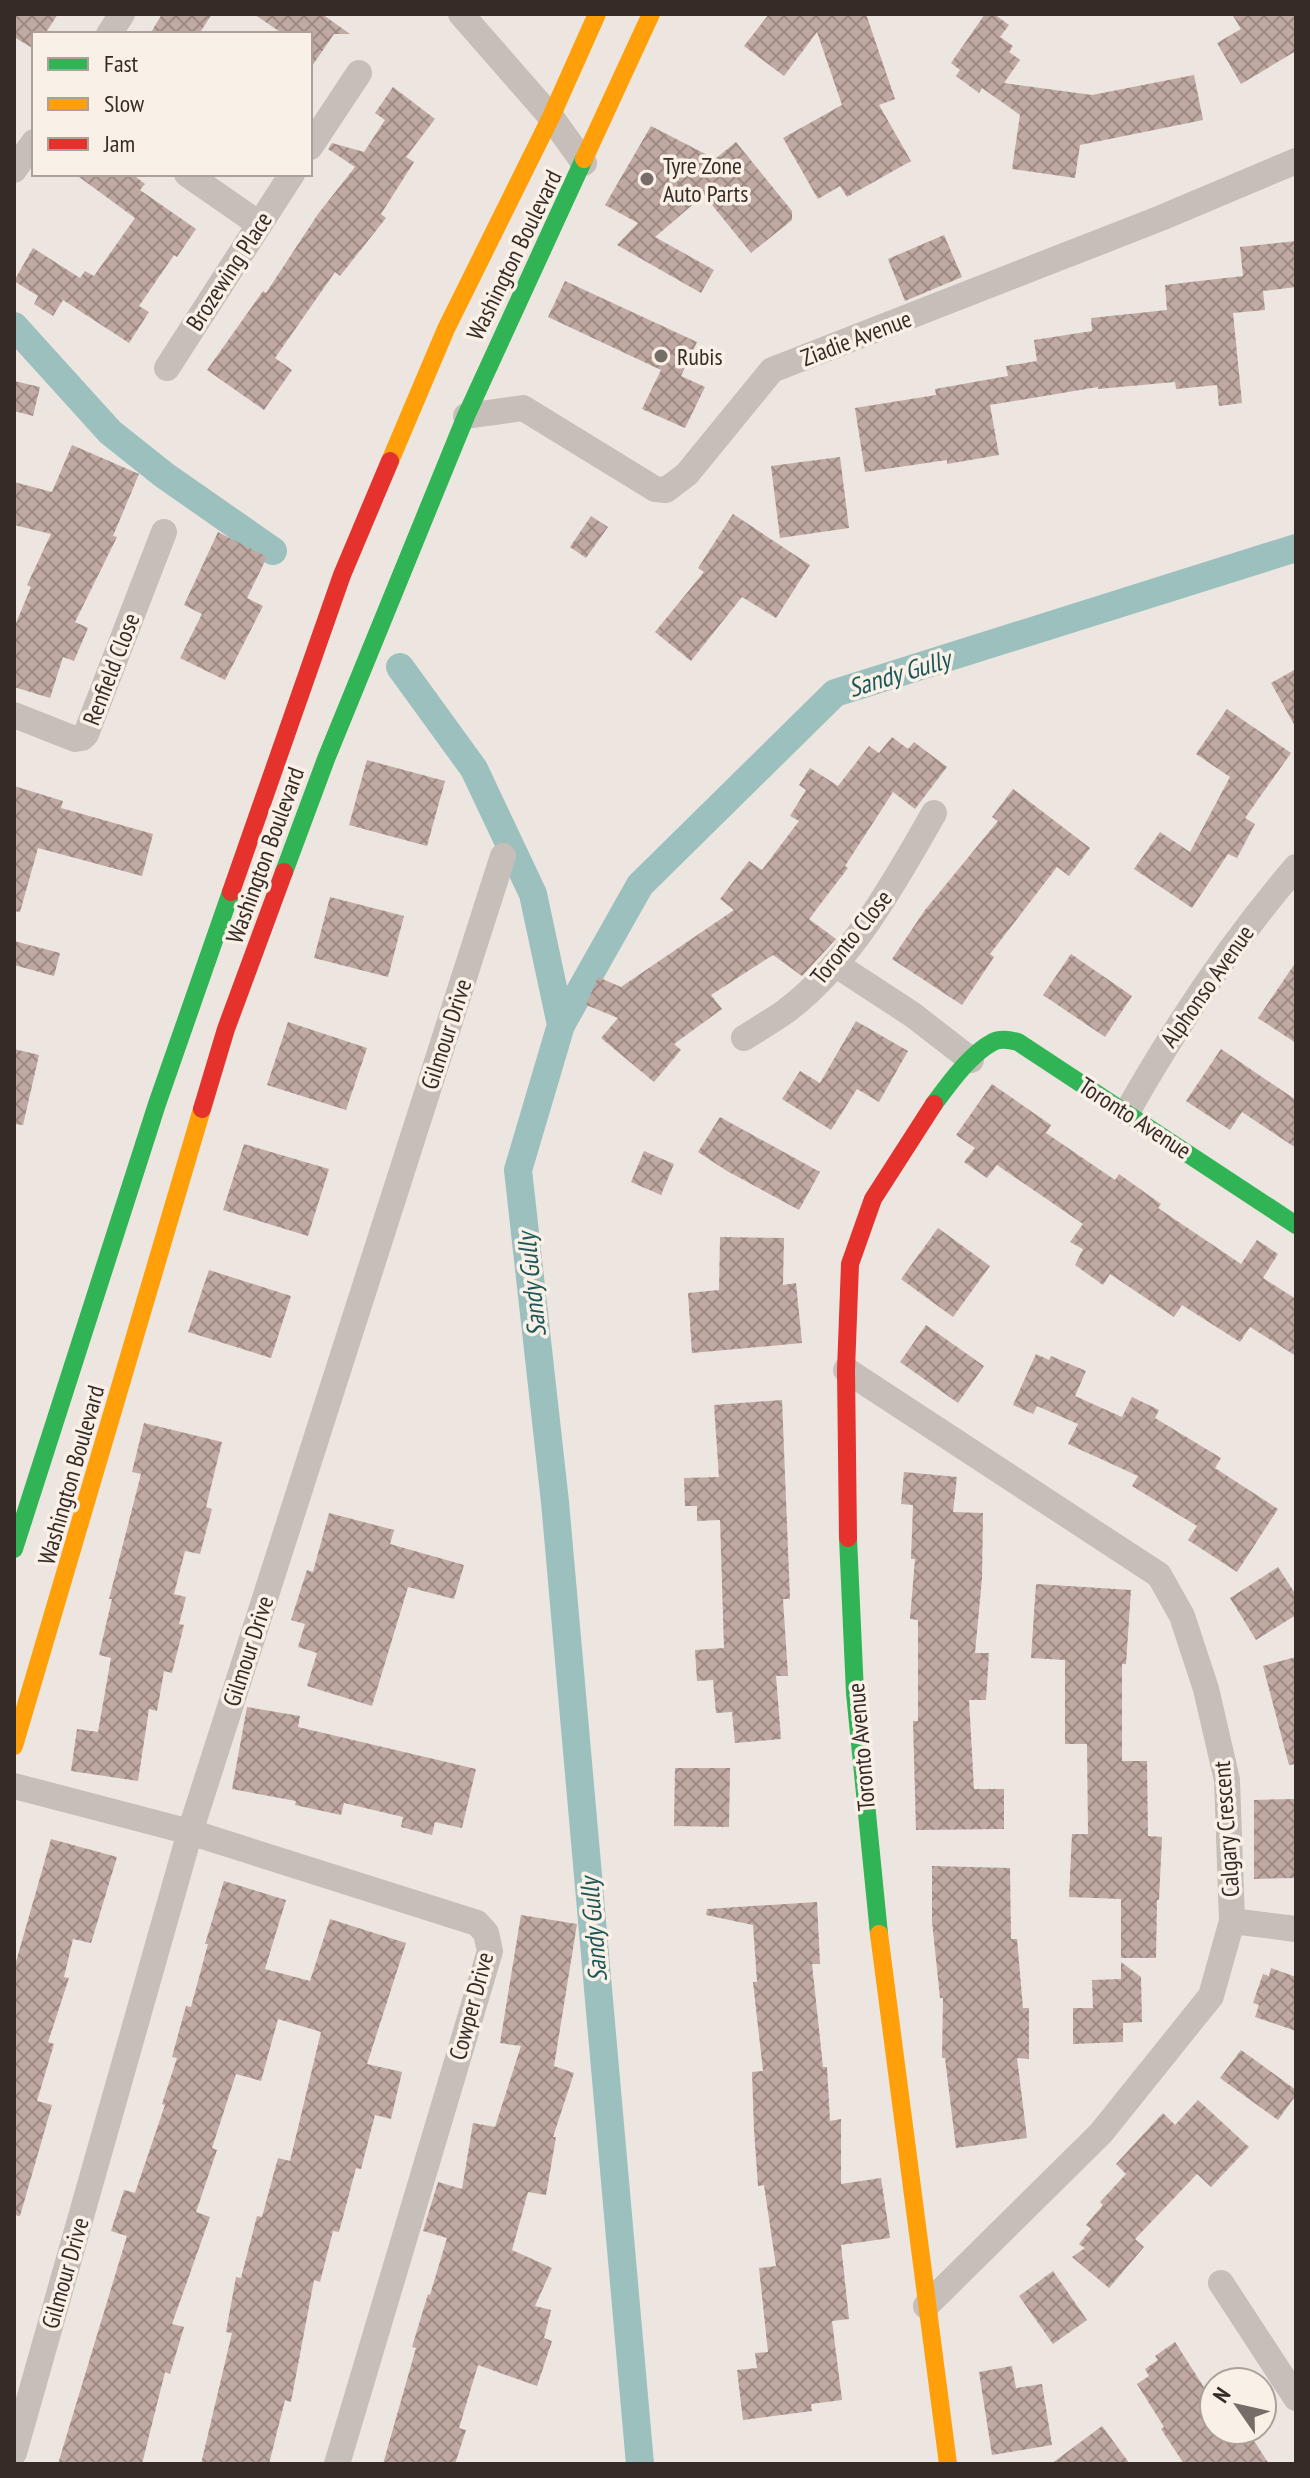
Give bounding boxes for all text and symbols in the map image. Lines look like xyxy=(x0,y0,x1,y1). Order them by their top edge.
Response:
legend xyxy=(32,32,312,176)
text: Fast xyxy=(104,48,139,79)
text: Slow xyxy=(104,88,145,119)
text: Jam xyxy=(103,128,135,159)
place label: Tyre Zone Auto Parts xyxy=(663,150,748,209)
street label: Washington Boulevard xyxy=(459,165,569,345)
marker: Tyre Zone Auto Parts xyxy=(638,170,656,188)
street label: Brozewing Place xyxy=(179,206,279,336)
street label: Ziadie Avenue xyxy=(796,303,916,373)
place label: Rubis xyxy=(677,341,723,372)
marker: Rubis xyxy=(652,347,670,365)
street label: Renfield Close xyxy=(75,609,147,729)
water label: Sandy Gully xyxy=(844,641,957,704)
street label: Washington Boulevard xyxy=(219,763,311,947)
street label: Toronto Close xyxy=(803,883,899,991)
street label: Alphonso Avenue xyxy=(1153,919,1261,1053)
street label: Gilmour Drive xyxy=(414,975,478,1093)
street label: Toronto Avenue xyxy=(1073,1070,1197,1166)
water label: Sandy Gully xyxy=(509,1228,553,1339)
street label: Washington Boulevard xyxy=(31,1382,111,1568)
street label: Gilmour Drive xyxy=(216,1592,280,1710)
street label: Toronto Avenue xyxy=(840,1682,882,1812)
street label: Calgary Crescent xyxy=(1206,1760,1246,1898)
water label: Sandy Gully xyxy=(572,1873,614,1984)
street label: Cowper Drive xyxy=(442,1949,500,2063)
street label: Gilmour Drive xyxy=(34,2214,96,2332)
north arrow xyxy=(1198,2366,1278,2446)
text: N xyxy=(1206,2382,1236,2408)

